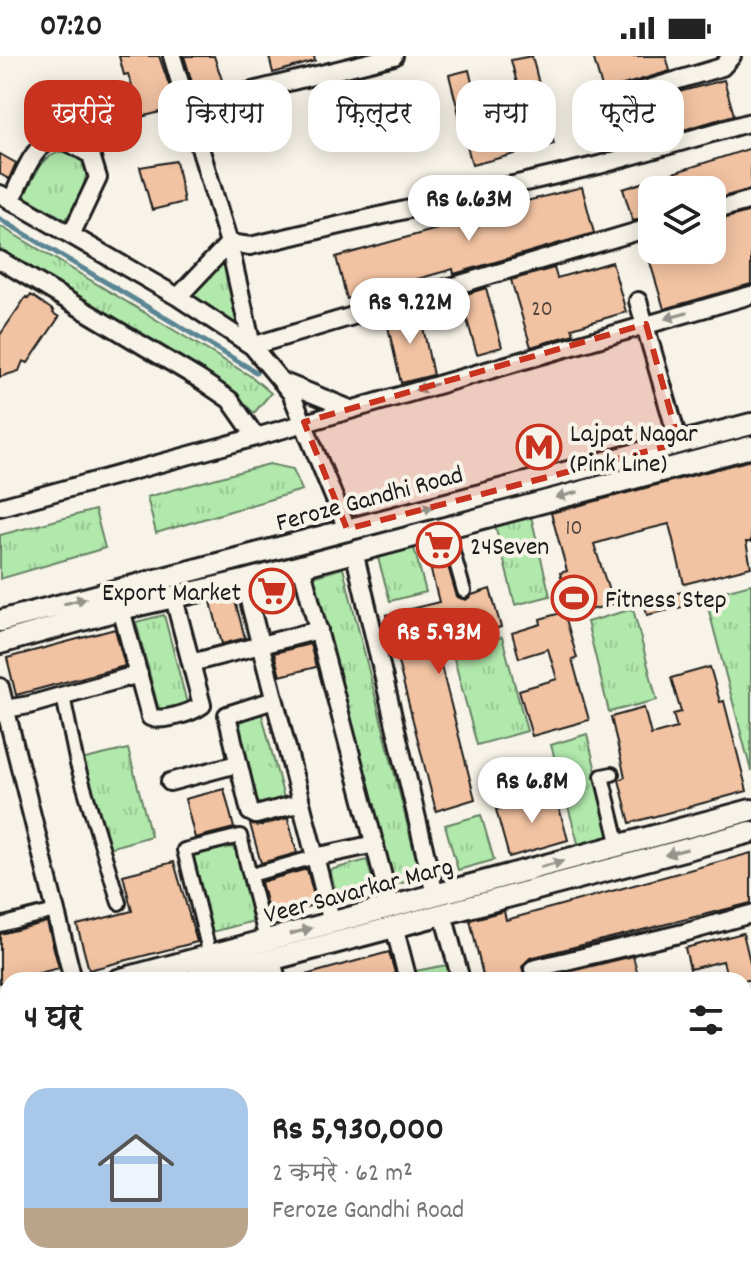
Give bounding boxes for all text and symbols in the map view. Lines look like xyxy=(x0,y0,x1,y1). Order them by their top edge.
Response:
text: 07:20 xyxy=(40,7,102,50)
chip: खरीदें xyxy=(24,80,142,152)
chip: किराया xyxy=(158,80,292,152)
chip: फ़िल्टर xyxy=(308,80,440,152)
chip: नया xyxy=(456,80,556,152)
chip: फ़्लैट xyxy=(572,80,684,152)
pin: Rs 6.63M xyxy=(386,175,552,243)
map controls xyxy=(638,176,726,264)
button: layers xyxy=(638,176,726,264)
text: Rs 6.63M xyxy=(426,182,512,219)
pin: Rs 9.22M xyxy=(327,278,493,346)
text: Rs 9.22M xyxy=(368,285,452,322)
house number: 20 xyxy=(531,295,553,326)
one-way arrow xyxy=(663,310,688,322)
one-way arrow xyxy=(413,381,437,394)
place label: Lajpat Nagar (Pink Line) xyxy=(570,417,698,484)
metro station icon: Lajpat Nagar (Pink Line) xyxy=(515,423,563,471)
street label: Feroze Gandhi Road xyxy=(272,458,468,543)
one-way arrow xyxy=(555,490,580,502)
one-way arrow xyxy=(410,503,435,515)
house number: 10 xyxy=(566,514,582,545)
supermarket icon: 24Seven xyxy=(415,521,463,569)
place label: 24Seven xyxy=(470,530,549,567)
supermarket icon: Export Market xyxy=(248,567,296,615)
sports icon: Fitness Step xyxy=(550,574,598,622)
place label: Export Market xyxy=(102,576,241,613)
place label: Fitness Step xyxy=(605,583,727,620)
one-way arrow xyxy=(63,595,88,607)
pin: Rs 5.93M xyxy=(356,608,522,676)
text: Rs 5.93M xyxy=(397,615,481,652)
pin: Rs 6.8M xyxy=(458,757,606,825)
text: Rs 6.8M xyxy=(496,764,568,801)
one-way arrow xyxy=(663,846,688,858)
street label: Veer Savarkar Marg xyxy=(260,849,458,935)
one-way arrow xyxy=(541,857,565,870)
one-way arrow xyxy=(290,924,314,937)
text: 4 घर xyxy=(24,996,82,1045)
icon: filters xyxy=(684,998,728,1042)
text: Rs 5,930,000 xyxy=(272,1107,444,1156)
icon: home xyxy=(88,1120,184,1216)
text: 2 कमरे · 62 m² xyxy=(272,1156,413,1193)
text: Feroze Gandhi Road xyxy=(272,1193,464,1230)

